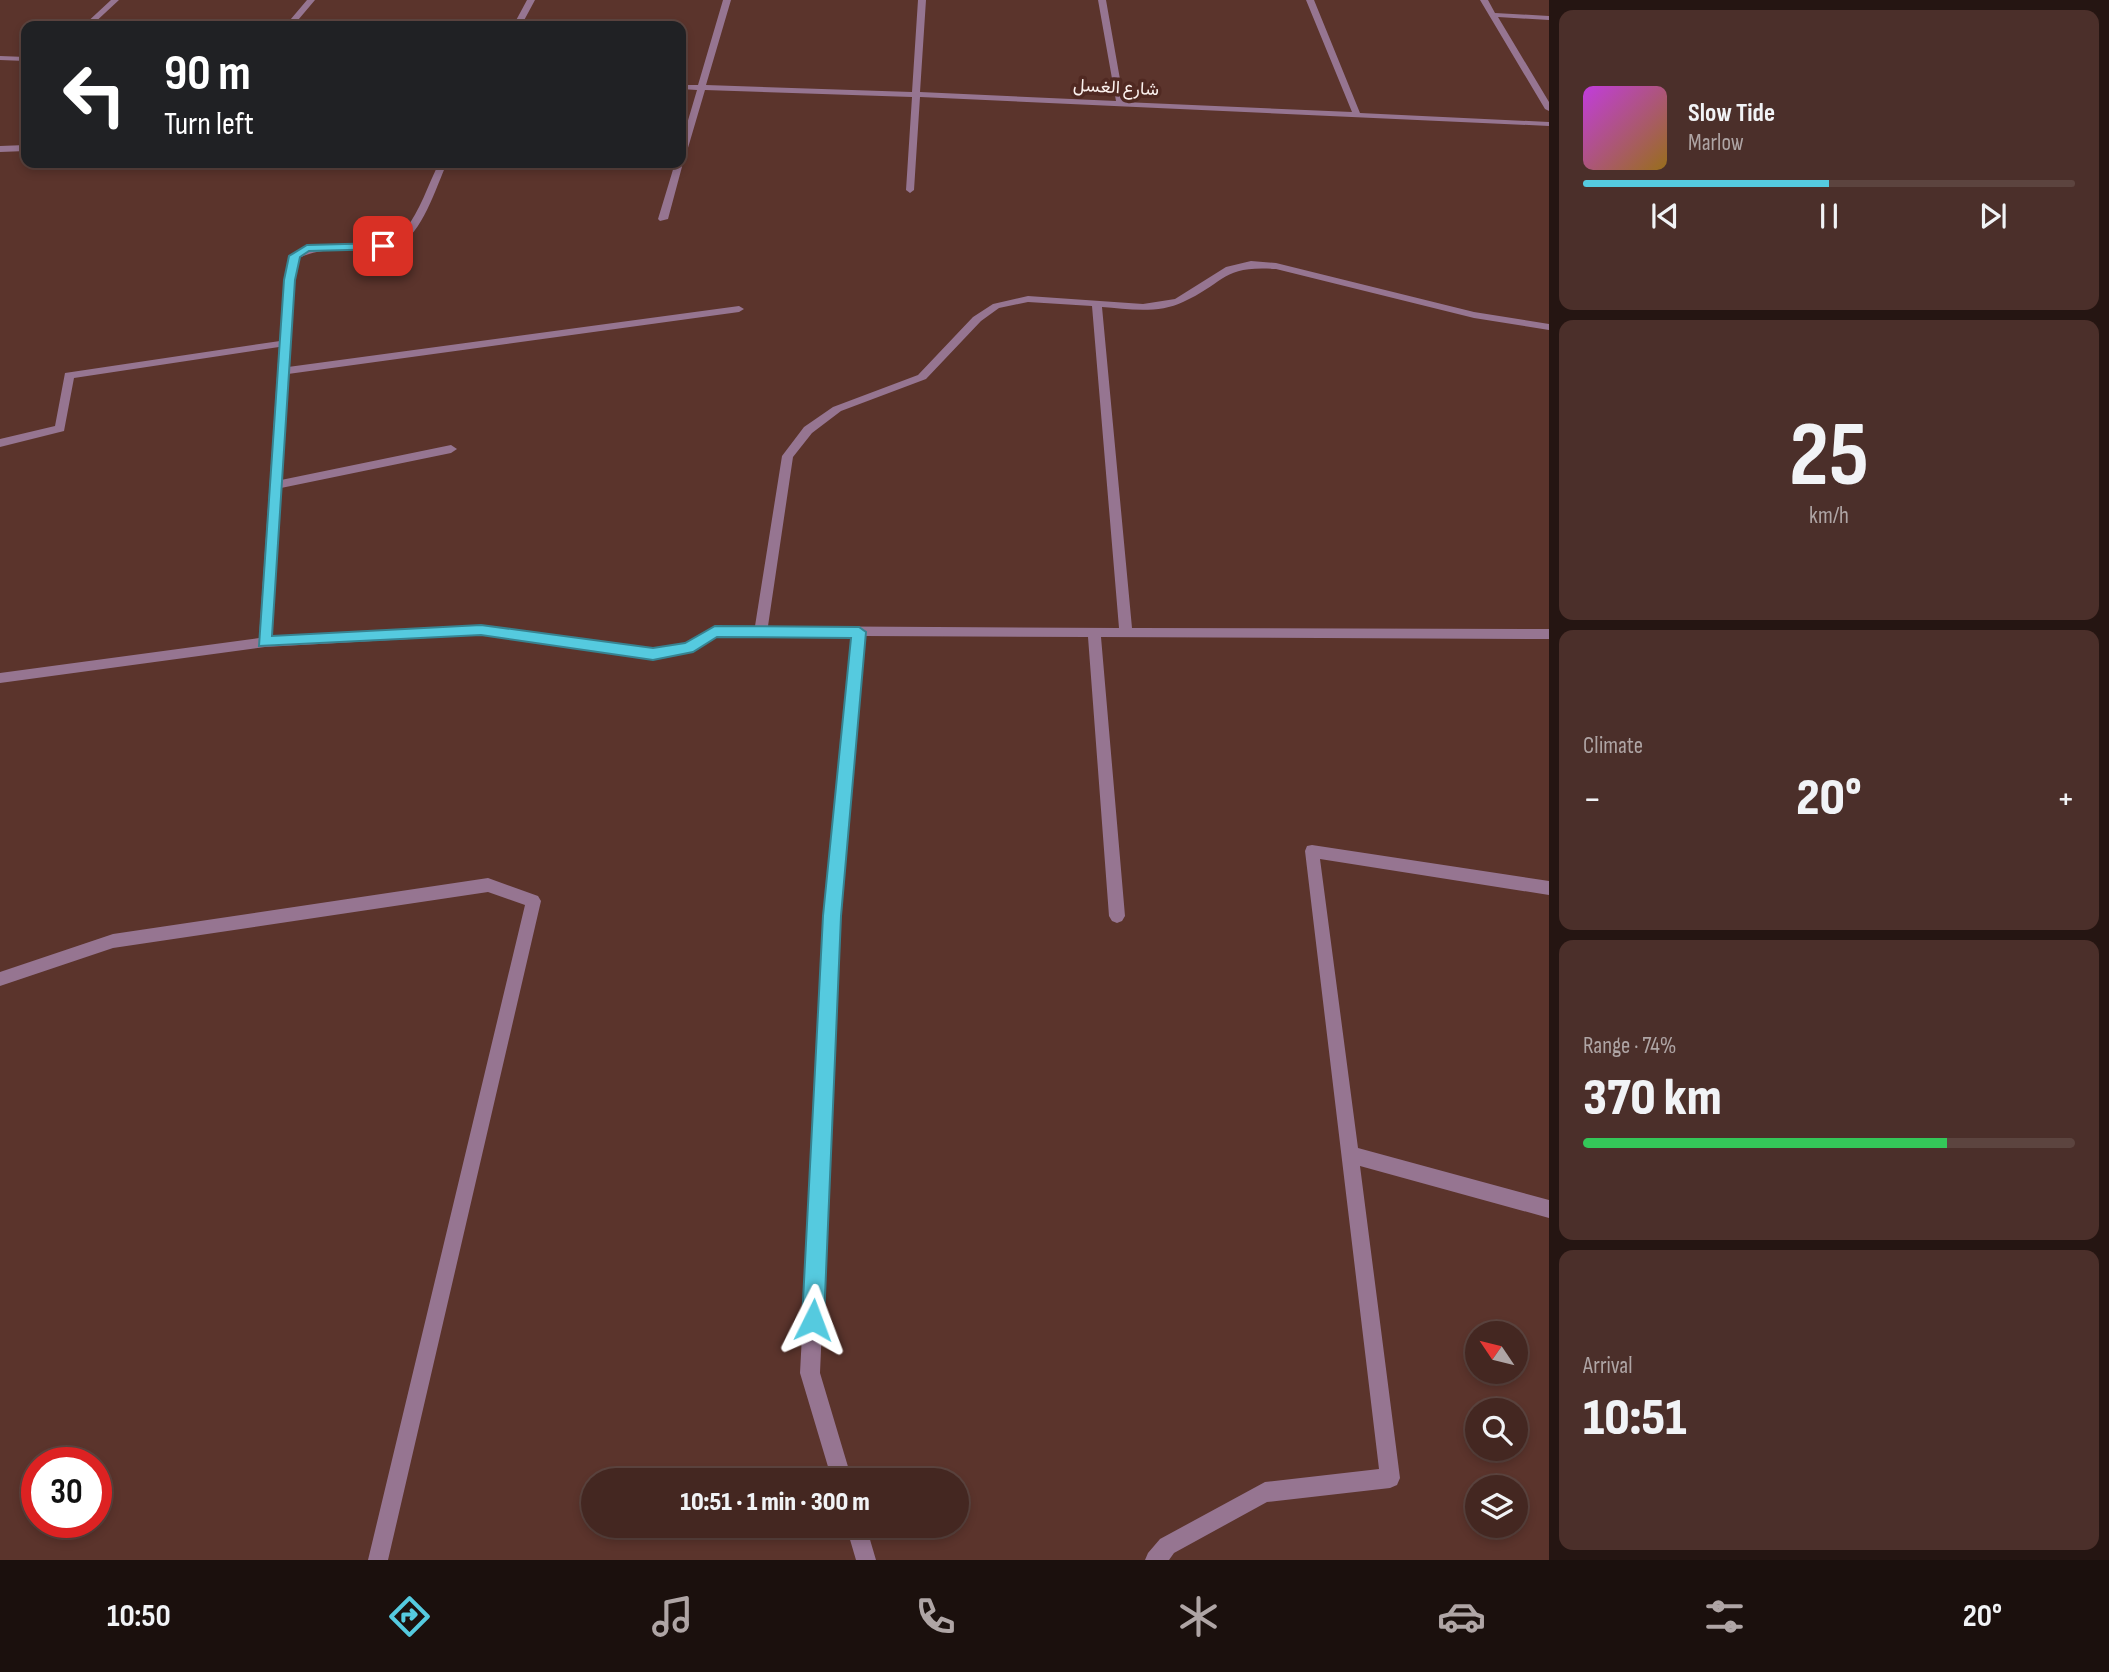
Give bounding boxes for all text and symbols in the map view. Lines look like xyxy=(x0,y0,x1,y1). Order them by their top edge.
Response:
text: 90 m xyxy=(164,45,251,104)
icon: left xyxy=(49,49,140,140)
street label: شارع الغسل xyxy=(1072,75,1159,101)
text: Slow Tide xyxy=(1688,98,1775,129)
text: Turn left xyxy=(164,105,254,144)
text: Marlow xyxy=(1688,129,1744,157)
icon: previous xyxy=(1646,197,1684,235)
icon: pause xyxy=(1810,197,1848,235)
icon: next xyxy=(1974,197,2012,235)
pin xyxy=(353,216,413,276)
icon: arrive xyxy=(364,227,402,265)
text: 25 xyxy=(1789,402,1869,511)
text: km/h xyxy=(1809,502,1849,530)
text: Climate xyxy=(1583,732,1643,760)
text: 20° xyxy=(1796,767,1862,830)
text: − xyxy=(1583,777,1602,822)
text: + xyxy=(2056,777,2075,822)
text: Range · 74% xyxy=(1583,1032,1677,1060)
text: 370 km xyxy=(1583,1067,1722,1130)
position arrow xyxy=(776,1283,850,1357)
north arrow xyxy=(1465,1321,1528,1384)
map controls xyxy=(1465,1321,1528,1538)
text: Arrival xyxy=(1583,1352,1632,1380)
text: 10:51 xyxy=(1583,1387,1687,1450)
button: search xyxy=(1465,1398,1528,1461)
speed limit sign: 30 xyxy=(21,1447,112,1538)
button: layers xyxy=(1465,1475,1528,1538)
text: 10:51 · 1 min · 300 m xyxy=(680,1487,870,1518)
icon: directions xyxy=(385,1592,434,1641)
icon: music xyxy=(648,1592,697,1641)
icon: phone xyxy=(911,1592,960,1641)
icon: climate xyxy=(1174,1592,1223,1641)
icon: car xyxy=(1437,1592,1486,1641)
icon: filters xyxy=(1700,1592,1749,1641)
text: 10:50 xyxy=(107,1597,171,1636)
text: 20° xyxy=(1963,1597,2002,1636)

